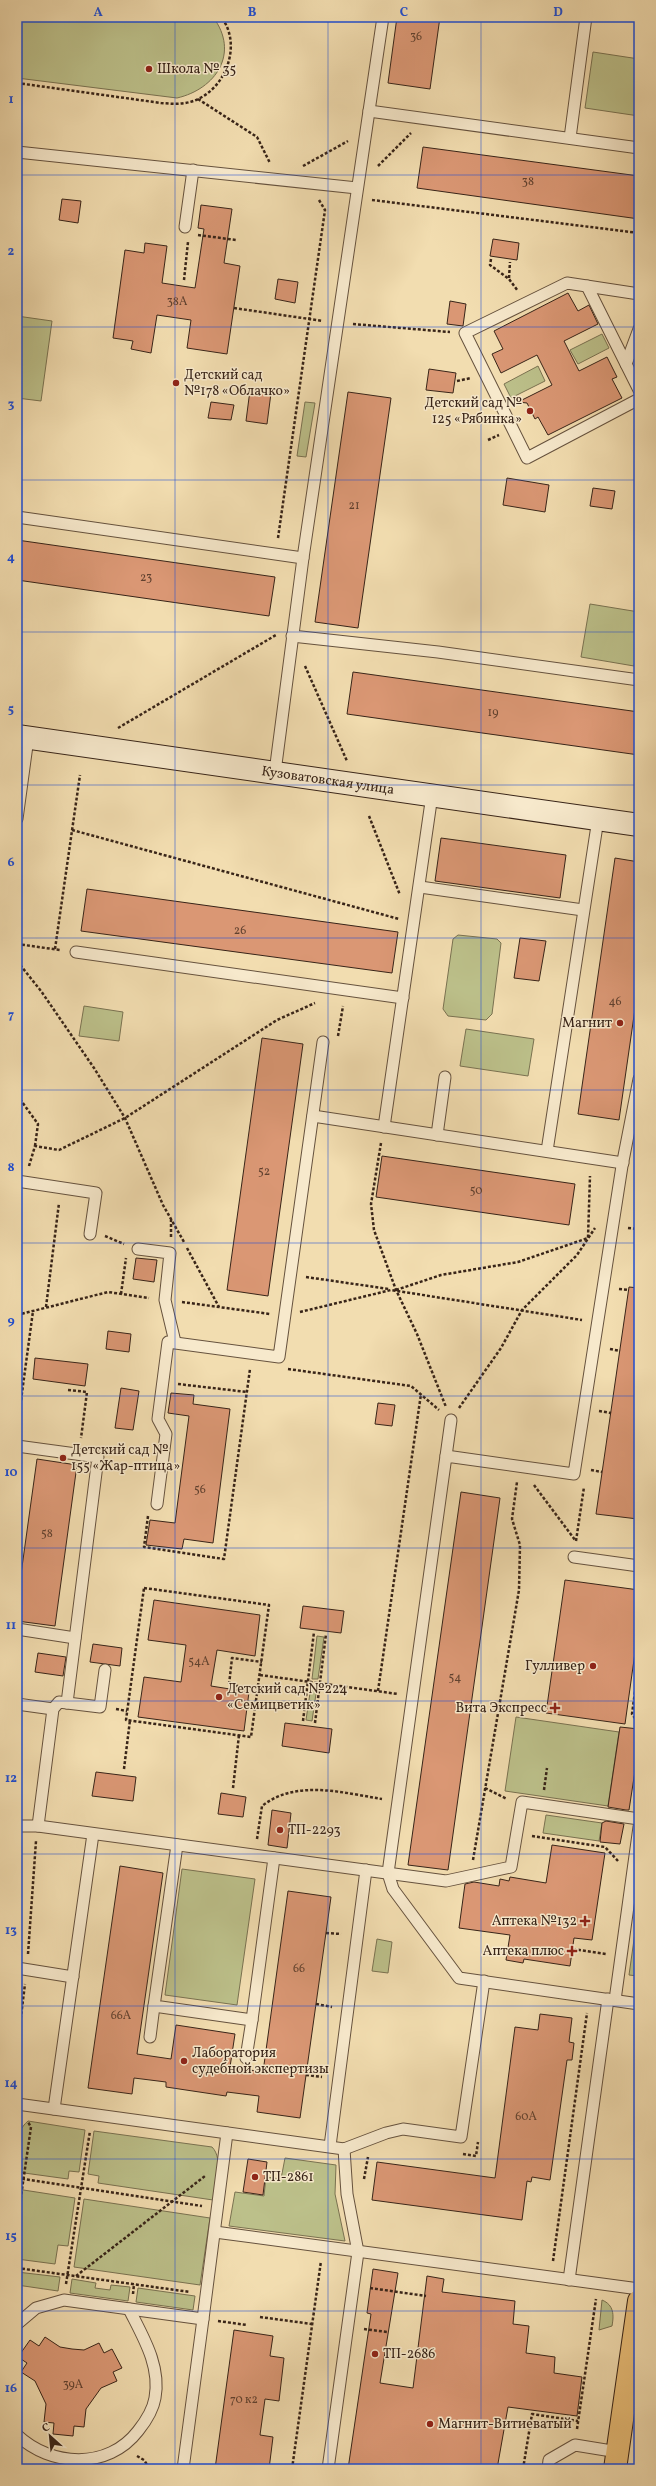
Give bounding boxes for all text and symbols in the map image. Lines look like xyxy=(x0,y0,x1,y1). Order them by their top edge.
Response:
text: A xyxy=(93,4,103,22)
text: B xyxy=(248,4,257,22)
text: C xyxy=(400,4,408,22)
text: D xyxy=(553,4,563,22)
house number: 36 xyxy=(410,29,422,45)
place label: Школа № 35 xyxy=(157,60,236,79)
marker: Школа № 35 xyxy=(144,64,154,74)
text: 1 xyxy=(8,91,14,109)
house number: 38 xyxy=(522,174,534,190)
text: 2 xyxy=(8,243,15,261)
house number: 38А xyxy=(167,294,188,310)
place label: Детский сад №178 «Облачко» xyxy=(184,366,290,401)
marker: Детский сад №178 «Облачко» xyxy=(171,378,181,388)
place label: Детский сад № 125 «Рябинка» xyxy=(424,394,522,429)
text: 3 xyxy=(8,396,15,414)
marker: Детский сад № 125 «Рябинка» xyxy=(525,406,535,416)
house number: 21 xyxy=(348,498,360,514)
text: 4 xyxy=(7,549,15,567)
house number: 23 xyxy=(140,570,152,586)
text: 5 xyxy=(8,701,14,719)
house number: 19 xyxy=(488,705,498,721)
street label: Кузоватовская улица xyxy=(260,762,396,799)
text: 6 xyxy=(7,854,15,872)
house number: 26 xyxy=(234,923,246,939)
house number: 46 xyxy=(608,994,622,1010)
text: 7 xyxy=(8,1007,14,1025)
place label: Магнит xyxy=(562,1014,612,1033)
marker: Магнит xyxy=(615,1018,625,1028)
text: 8 xyxy=(7,1159,15,1177)
house number: 52 xyxy=(258,1164,270,1180)
house number: 50 xyxy=(470,1183,482,1199)
text: 9 xyxy=(7,1312,15,1330)
place label: Детский сад № 155 «Жар-птица» xyxy=(71,1441,180,1476)
marker: Детский сад № 155 «Жар-птица» xyxy=(58,1453,68,1463)
text: 10 xyxy=(4,1464,18,1482)
house number: 56 xyxy=(194,1482,206,1498)
house number: 58 xyxy=(41,1526,53,1542)
text: 11 xyxy=(6,1617,16,1635)
house number: 54А xyxy=(188,1654,210,1670)
place label: Гулливер xyxy=(525,1657,585,1676)
marker: Гулливер xyxy=(588,1661,598,1671)
house number: 54 xyxy=(449,1670,461,1686)
place label: Детский сад №224 «Семицветик» xyxy=(227,1680,348,1715)
marker: Детский сад №224 «Семицветик» xyxy=(214,1692,224,1702)
place label: Вита Экспресс xyxy=(456,1699,547,1718)
marker: Вита Экспресс xyxy=(550,1703,560,1713)
text: 12 xyxy=(5,1770,17,1788)
place label: ТП-2293 xyxy=(288,1821,341,1840)
marker: ТП-2293 xyxy=(275,1825,285,1835)
place label: Аптека №132 xyxy=(492,1912,577,1931)
marker: Аптека №132 xyxy=(580,1916,590,1926)
text: 13 xyxy=(5,1922,17,1940)
place label: Аптека плюс xyxy=(483,1942,564,1961)
marker: Аптека плюс xyxy=(567,1946,577,1956)
house number: 66 xyxy=(293,1961,305,1977)
house number: 66А xyxy=(111,2008,132,2024)
place label: Лаборатория судебной экспертизы xyxy=(192,2044,329,2079)
marker: Лаборатория судебной экспертизы xyxy=(179,2056,189,2066)
text: 14 xyxy=(4,2075,18,2093)
house number: 60А xyxy=(515,2109,537,2125)
place label: ТП-2861 xyxy=(263,2168,314,2187)
marker: ТП-2861 xyxy=(250,2172,260,2182)
text: 15 xyxy=(5,2228,17,2246)
place label: ТП-2686 xyxy=(383,2345,435,2364)
marker: ТП-2686 xyxy=(370,2349,380,2359)
house number: 39А xyxy=(63,2377,84,2393)
text: 16 xyxy=(5,2380,17,2398)
house number: 70 к2 xyxy=(230,2392,258,2408)
place label: Магнит-Витиеватый xyxy=(438,2415,572,2434)
north arrow xyxy=(30,2416,70,2456)
marker: Магнит-Витиеватый xyxy=(425,2419,435,2429)
text: С xyxy=(40,2420,53,2437)

